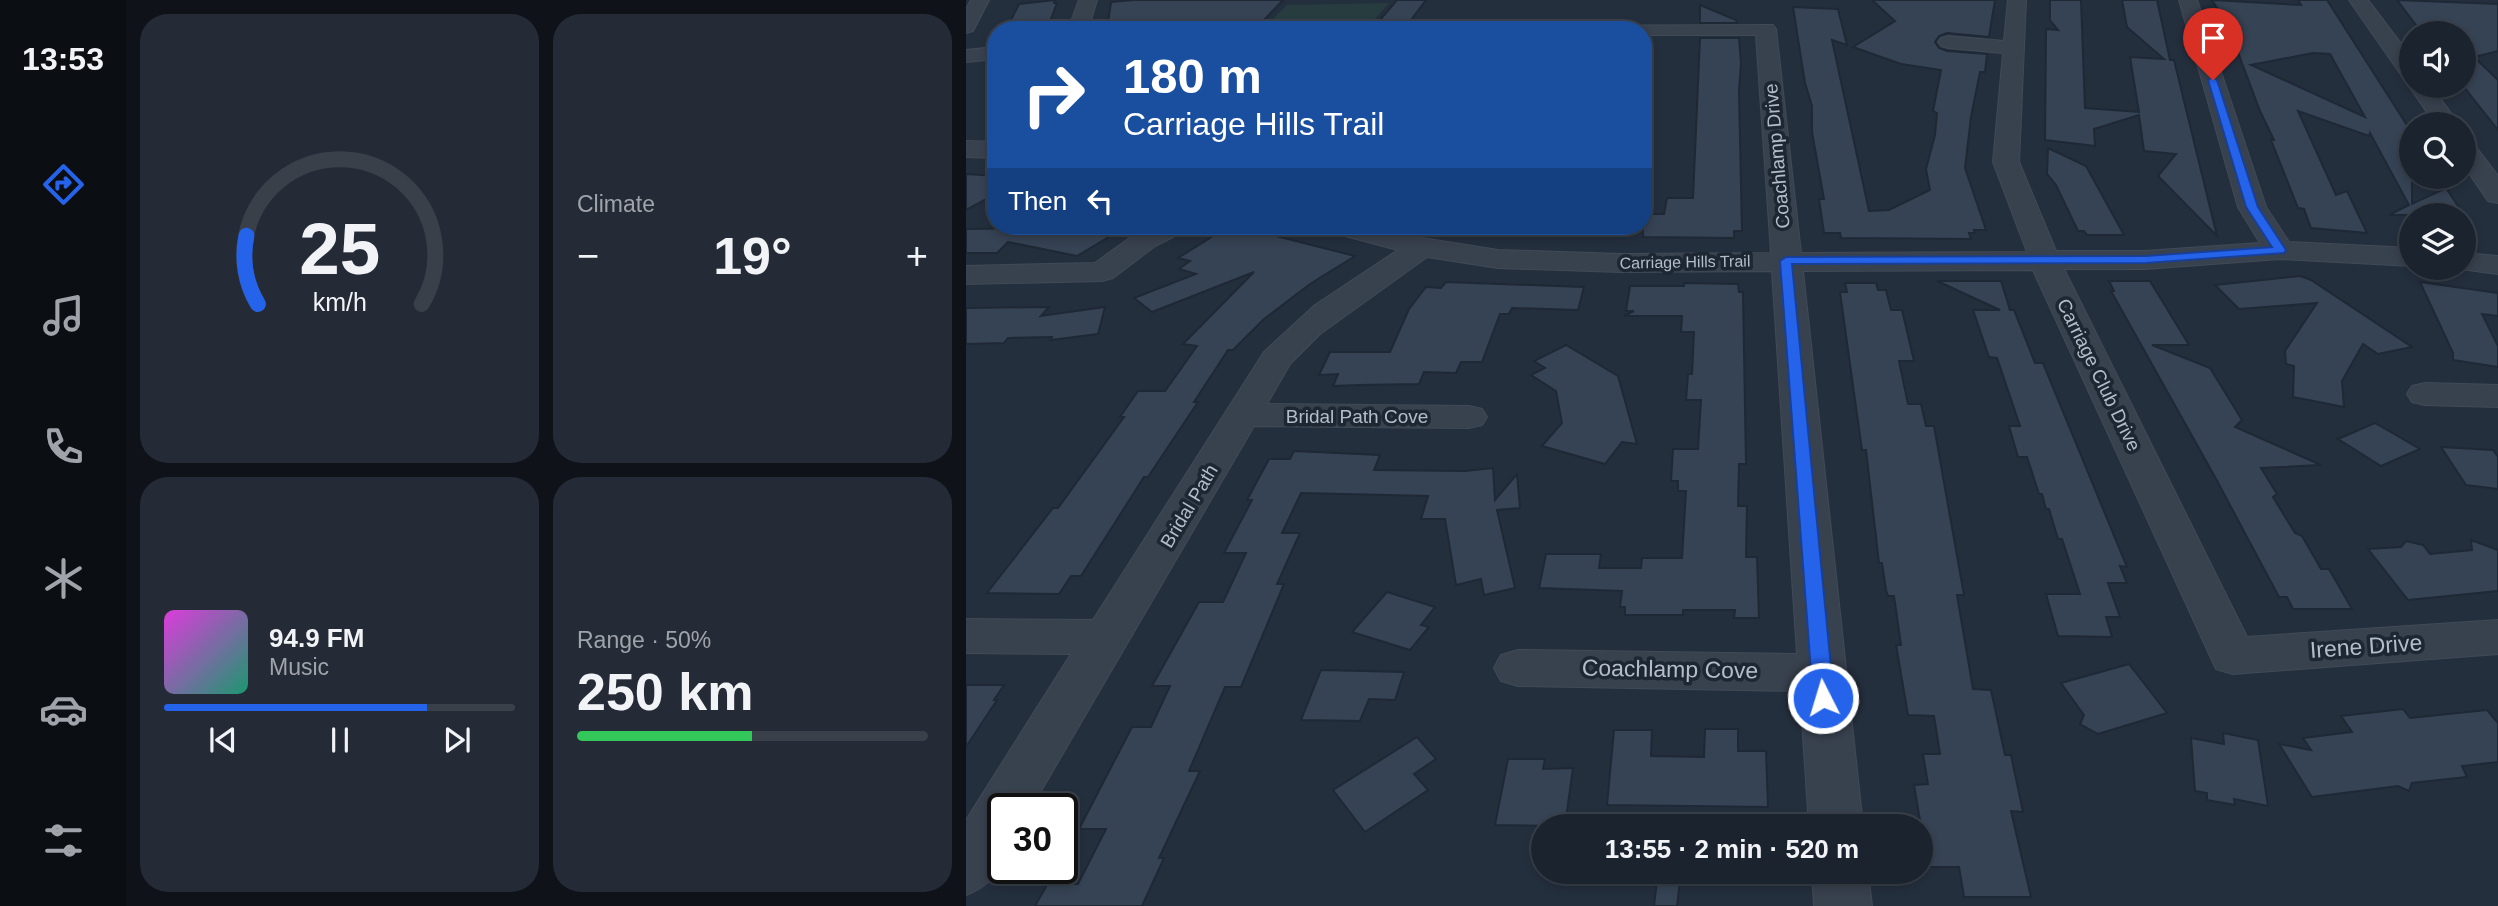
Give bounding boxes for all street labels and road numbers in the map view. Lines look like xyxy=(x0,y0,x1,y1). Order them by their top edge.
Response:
street label: Coachlamp Drive xyxy=(1760,82,1794,230)
street label: Carriage Hills Trail xyxy=(1620,252,1750,272)
street label: Carriage Club Drive xyxy=(2053,295,2145,455)
street label: Bridal Path Cove xyxy=(1286,406,1428,427)
street label: Bridal Path xyxy=(1156,461,1222,551)
street label: Irene Drive xyxy=(2309,629,2423,663)
street label: Coachlamp Cove xyxy=(1582,654,1758,684)

